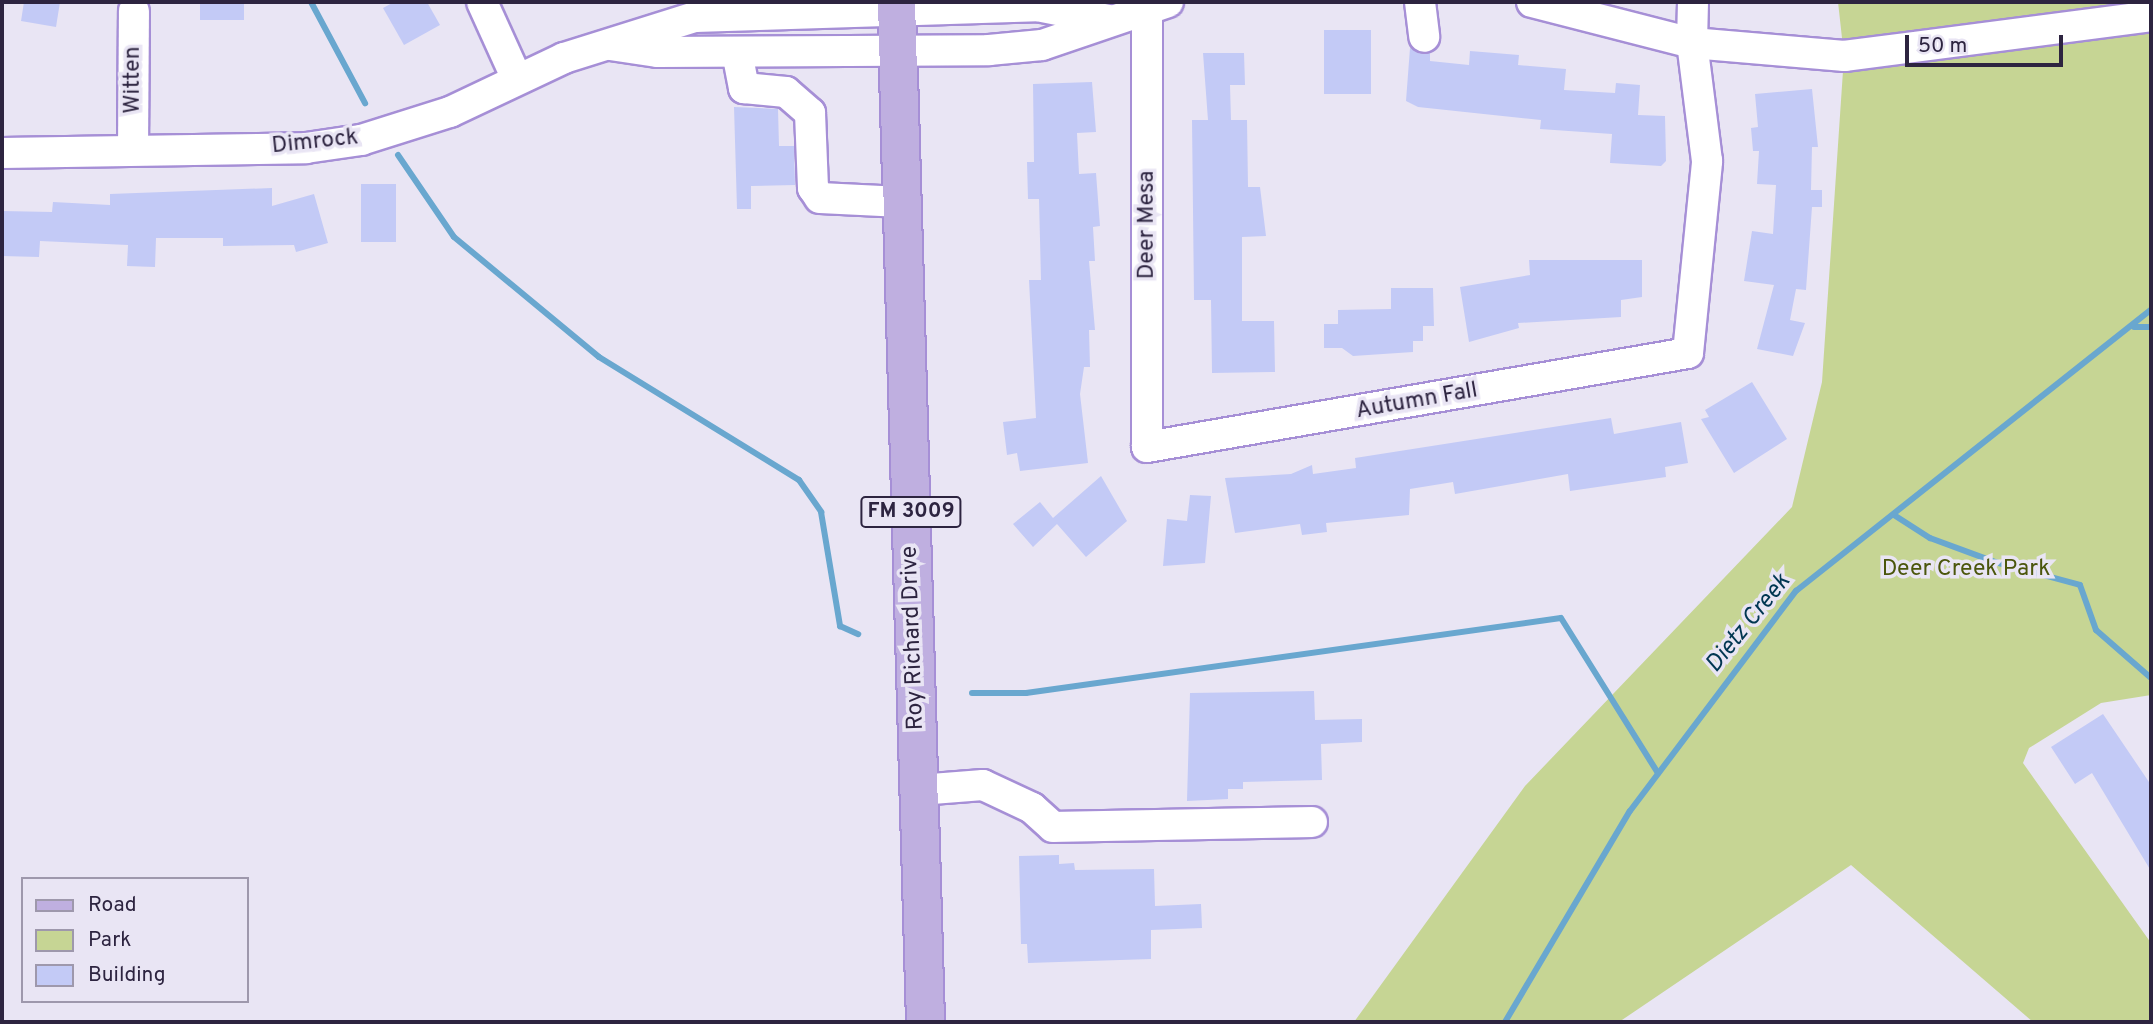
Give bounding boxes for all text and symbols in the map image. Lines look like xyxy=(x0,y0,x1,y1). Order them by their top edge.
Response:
scale bar xyxy=(1908,21,2066,65)
text: 50 m xyxy=(1918,33,1967,60)
street label: Witten xyxy=(120,46,148,114)
street label: Dimrock xyxy=(270,125,360,161)
street label: Deer Mesa xyxy=(1134,171,1162,279)
street label: Autumn Fall xyxy=(1354,378,1480,426)
road number: FM 3009 xyxy=(860,494,962,530)
street label: Roy Richard Drive xyxy=(897,545,931,731)
park label: Deer Creek Park xyxy=(1882,556,2050,584)
water label: Dietz Creek xyxy=(1700,569,1798,679)
legend xyxy=(21,877,248,1003)
text: Road xyxy=(88,892,137,919)
text: Park xyxy=(88,927,131,954)
text: Building xyxy=(88,962,166,989)

